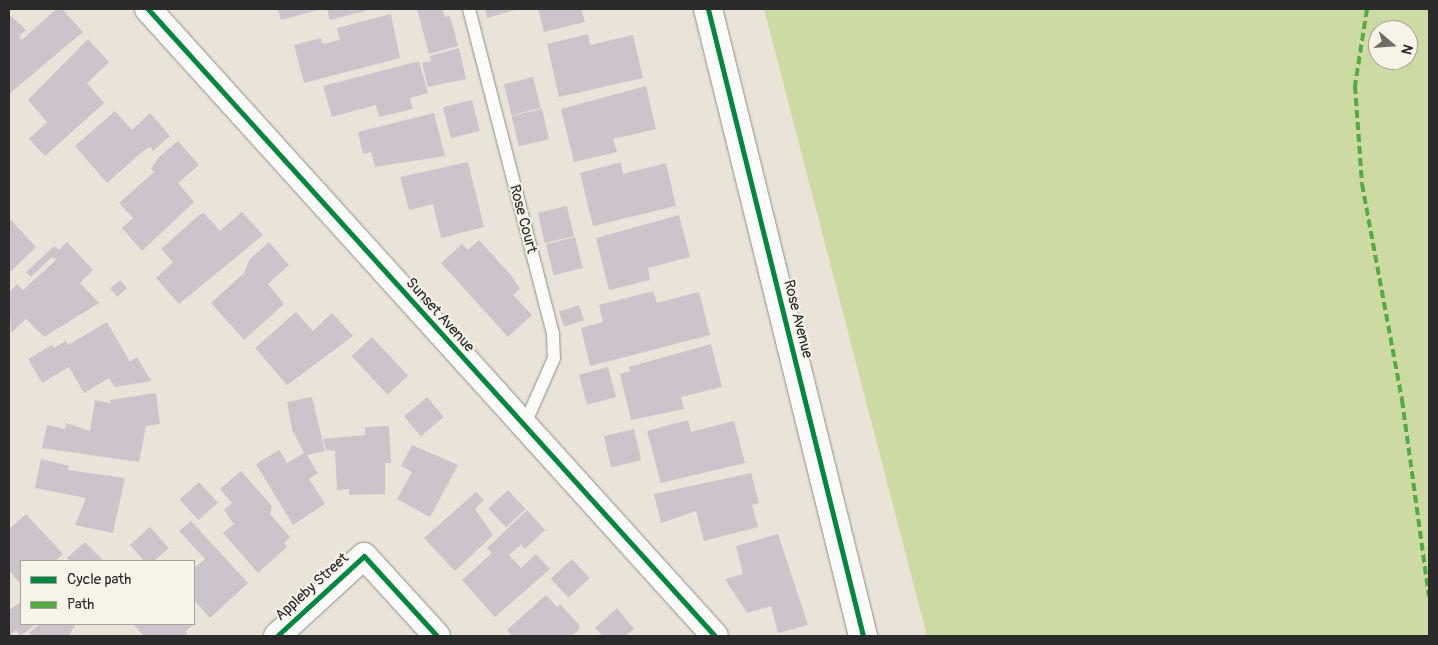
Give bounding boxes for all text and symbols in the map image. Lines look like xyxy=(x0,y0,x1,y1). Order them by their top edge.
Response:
north arrow xyxy=(1368,20,1418,70)
text: N xyxy=(1397,42,1416,57)
street label: Rose Court xyxy=(505,183,541,255)
street label: Sunset Avenue xyxy=(402,274,478,356)
street label: Rose Avenue xyxy=(780,278,816,360)
street label: Appleby Street xyxy=(272,549,352,625)
legend xyxy=(20,560,195,625)
text: Cycle path xyxy=(67,570,131,589)
text: Path xyxy=(67,595,94,614)

